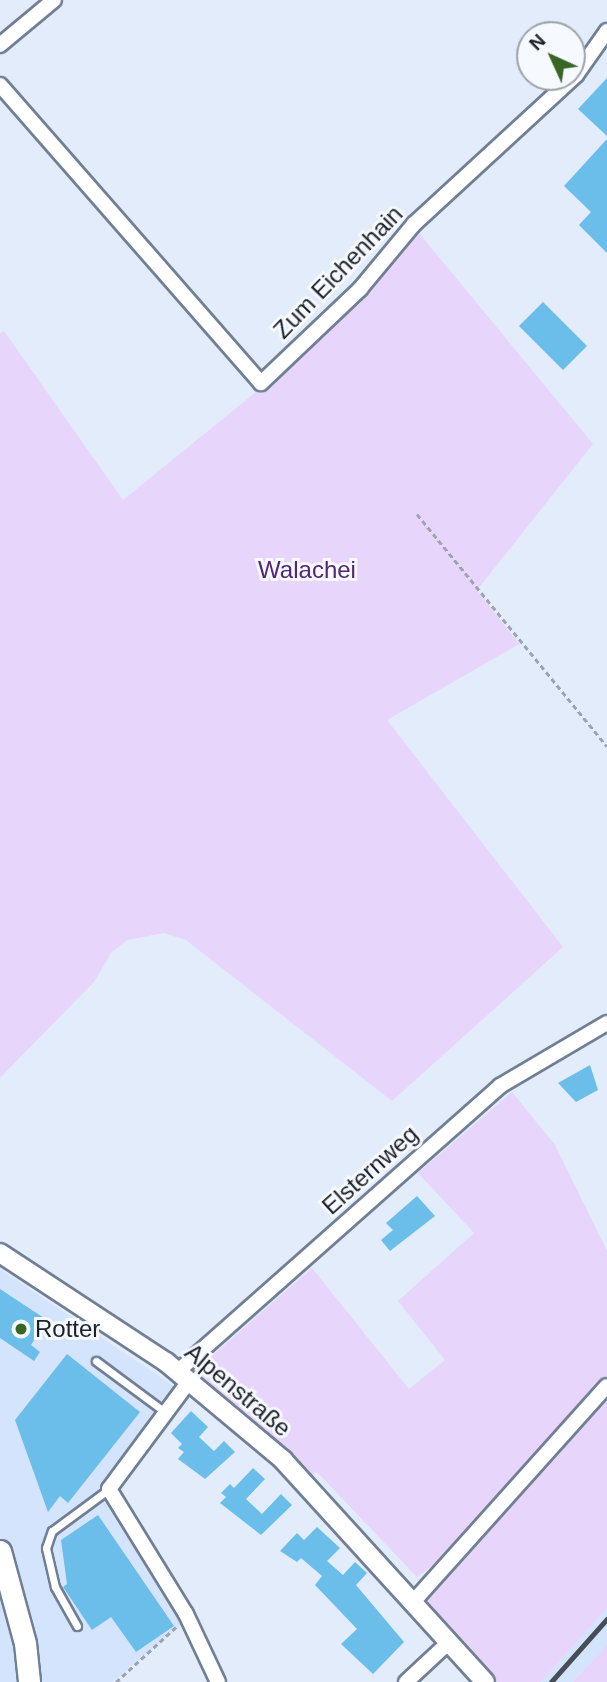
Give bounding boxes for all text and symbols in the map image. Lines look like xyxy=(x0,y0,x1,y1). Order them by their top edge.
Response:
north arrow xyxy=(516,21,586,91)
text: N xyxy=(525,30,549,54)
street label: Zum Eichenhain xyxy=(267,200,409,344)
park label: Walachei xyxy=(258,556,356,584)
street label: Elsternweg xyxy=(316,1120,424,1220)
place label: Rotter xyxy=(35,1315,100,1343)
marker: Rotter xyxy=(13,1321,29,1337)
street label: Alpenstraße xyxy=(179,1337,297,1443)

